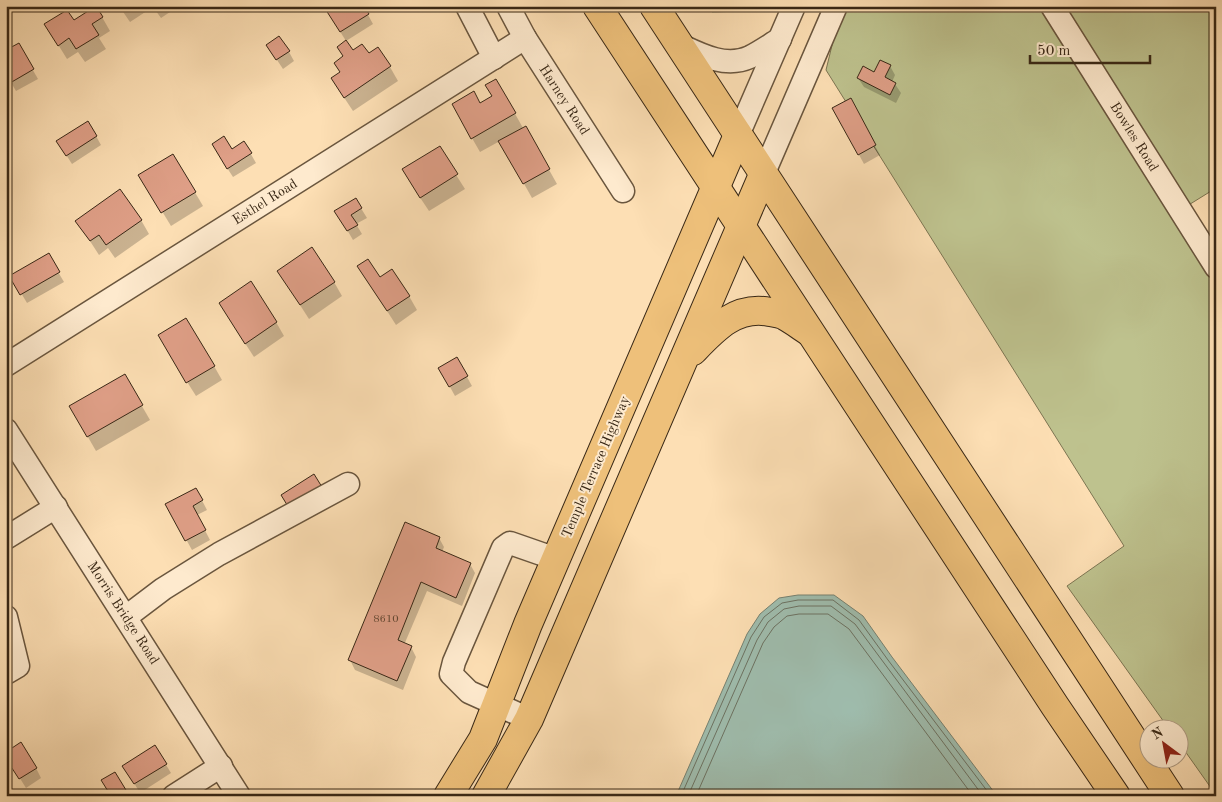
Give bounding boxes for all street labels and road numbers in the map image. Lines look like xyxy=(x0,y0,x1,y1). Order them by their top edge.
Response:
street label: Harney Road xyxy=(536,63,592,137)
street label: Bowles Road xyxy=(1107,100,1161,174)
street label: Esthel Road xyxy=(230,177,300,227)
street label: Temple Terrace Highway xyxy=(560,393,633,540)
street label: Morris Bridge Road xyxy=(85,559,161,667)

